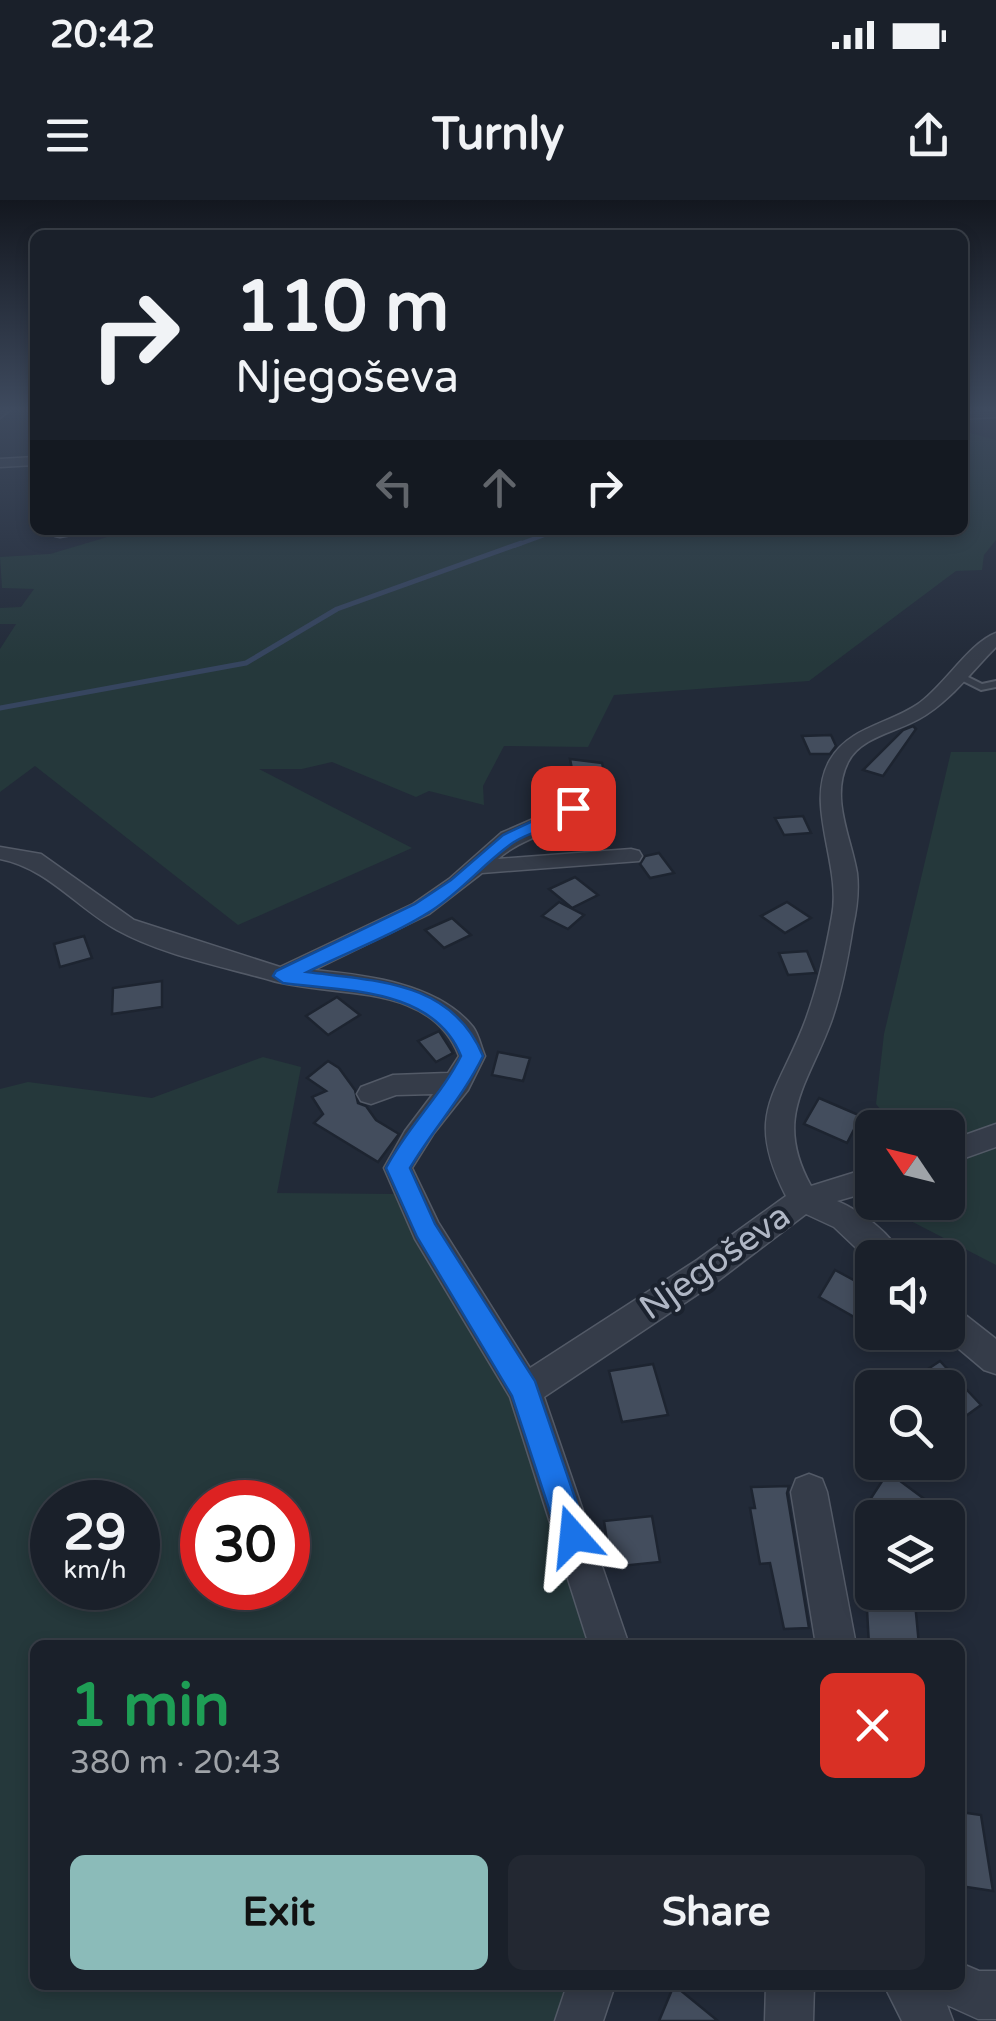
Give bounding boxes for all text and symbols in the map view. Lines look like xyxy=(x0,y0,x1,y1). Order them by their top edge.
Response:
text: 20:42 xyxy=(50,12,155,58)
icon: menu xyxy=(40,108,95,163)
text: Turnly xyxy=(432,108,564,162)
icon: share xyxy=(901,108,956,163)
text: 110 m xyxy=(235,266,449,350)
icon: right xyxy=(70,270,200,400)
text: Njegoševa xyxy=(235,351,459,405)
icon: left xyxy=(367,460,422,515)
icon: ahead xyxy=(472,460,527,515)
icon: right xyxy=(577,460,632,515)
pin xyxy=(531,766,616,851)
icon: arrive xyxy=(546,781,601,836)
north arrow xyxy=(855,1110,965,1220)
map controls xyxy=(855,1110,965,1610)
street label: Njegoševa xyxy=(632,1195,798,1329)
button: sound xyxy=(855,1240,965,1350)
button: search xyxy=(855,1370,965,1480)
speed limit sign: 30 xyxy=(180,1480,310,1610)
position arrow xyxy=(521,1484,625,1588)
button: layers xyxy=(855,1500,965,1610)
text: 29 xyxy=(64,1503,126,1563)
text: km/h xyxy=(64,1555,126,1585)
text: 1 min xyxy=(70,1670,230,1742)
button: close xyxy=(820,1673,925,1778)
text: 380 m · 20:43 xyxy=(70,1744,282,1782)
button: Exit xyxy=(70,1855,488,1970)
button: Share xyxy=(508,1855,925,1970)

